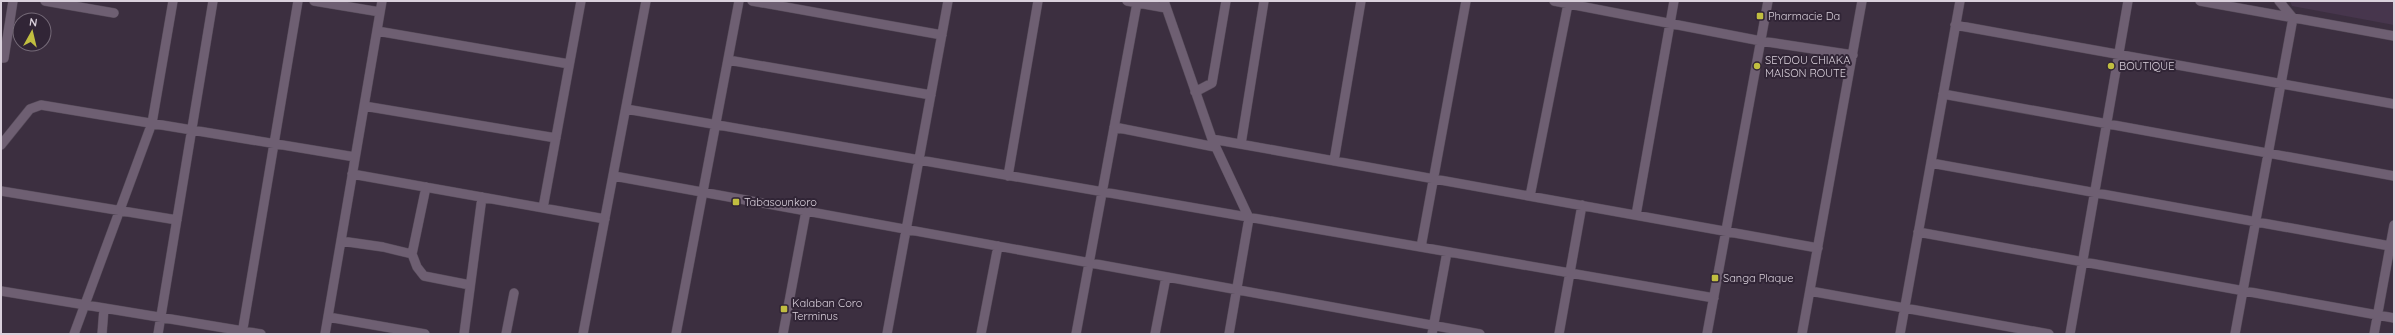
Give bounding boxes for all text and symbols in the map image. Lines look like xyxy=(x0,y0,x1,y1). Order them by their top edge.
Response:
place label: Pharmacie Da xyxy=(1768,9,1840,23)
marker: Pharmacie Da xyxy=(1755,11,1765,21)
north arrow xyxy=(12,12,52,52)
text: N xyxy=(28,15,38,30)
place label: SEYDOU CHIAKA MAISON ROUTE xyxy=(1765,53,1850,80)
place label: BOUTIQUE xyxy=(2119,59,2174,73)
marker: SEYDOU CHIAKA MAISON ROUTE xyxy=(1752,61,1762,71)
marker: BOUTIQUE xyxy=(2106,61,2116,71)
place label: Tabasounkoro xyxy=(744,195,817,209)
marker: Tabasounkoro xyxy=(731,197,741,207)
place label: Sanga Plaque xyxy=(1723,271,1794,285)
marker: Sanga Plaque xyxy=(1710,273,1720,283)
place label: Kalaban Coro Terminus xyxy=(792,296,863,323)
marker: Kalaban Coro Terminus xyxy=(779,304,789,314)

